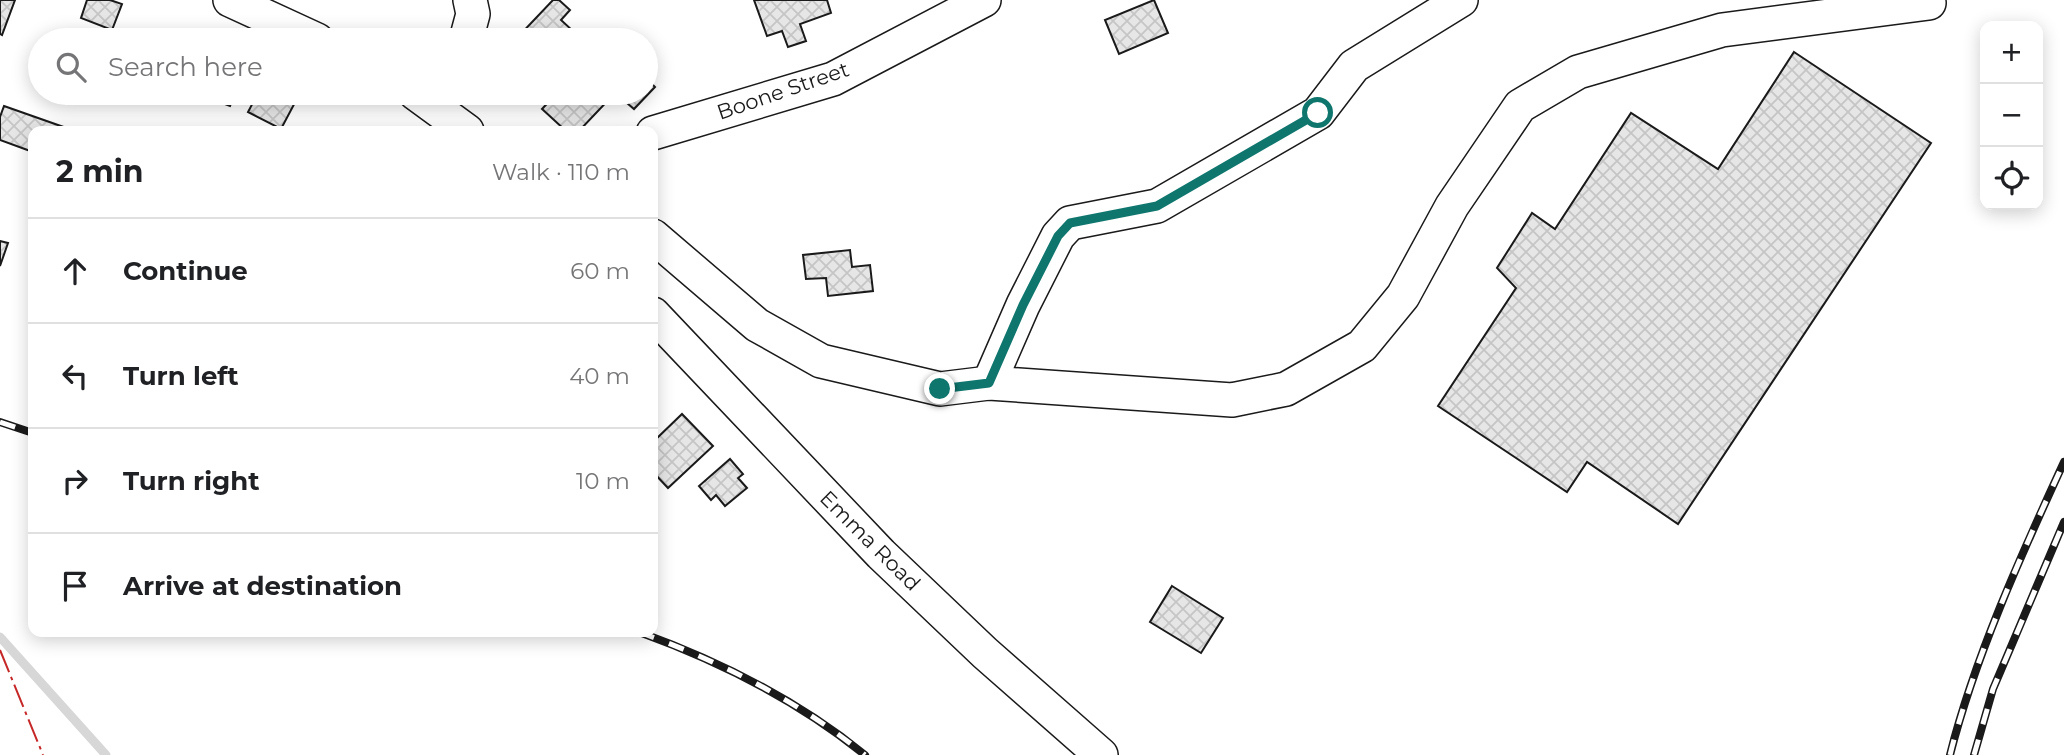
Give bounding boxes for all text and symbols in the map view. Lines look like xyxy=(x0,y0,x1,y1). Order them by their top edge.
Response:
map controls xyxy=(1980,21,2043,210)
button: + xyxy=(1980,21,2043,84)
search box xyxy=(28,28,658,105)
icon: search xyxy=(52,48,90,86)
text: Search here xyxy=(108,51,263,83)
street label: Boone Street xyxy=(714,56,852,125)
button: − xyxy=(1980,84,2043,147)
route start xyxy=(1302,97,1333,128)
button: locate xyxy=(1980,147,2043,210)
text: 2 min xyxy=(56,153,143,190)
text: Walk · 110 m xyxy=(492,158,630,186)
icon: ahead xyxy=(56,252,94,290)
text: Continue xyxy=(123,255,248,287)
text: 60 m xyxy=(570,257,630,285)
icon: left xyxy=(56,357,94,395)
text: Turn left xyxy=(123,360,239,392)
text: 40 m xyxy=(569,362,630,390)
route end xyxy=(924,373,955,404)
icon: right xyxy=(56,462,94,500)
text: Turn right xyxy=(123,465,259,497)
text: 10 m xyxy=(576,467,630,495)
street label: Emma Road xyxy=(815,485,926,596)
icon: arrive xyxy=(56,567,94,605)
text: Arrive at destination xyxy=(123,570,402,602)

